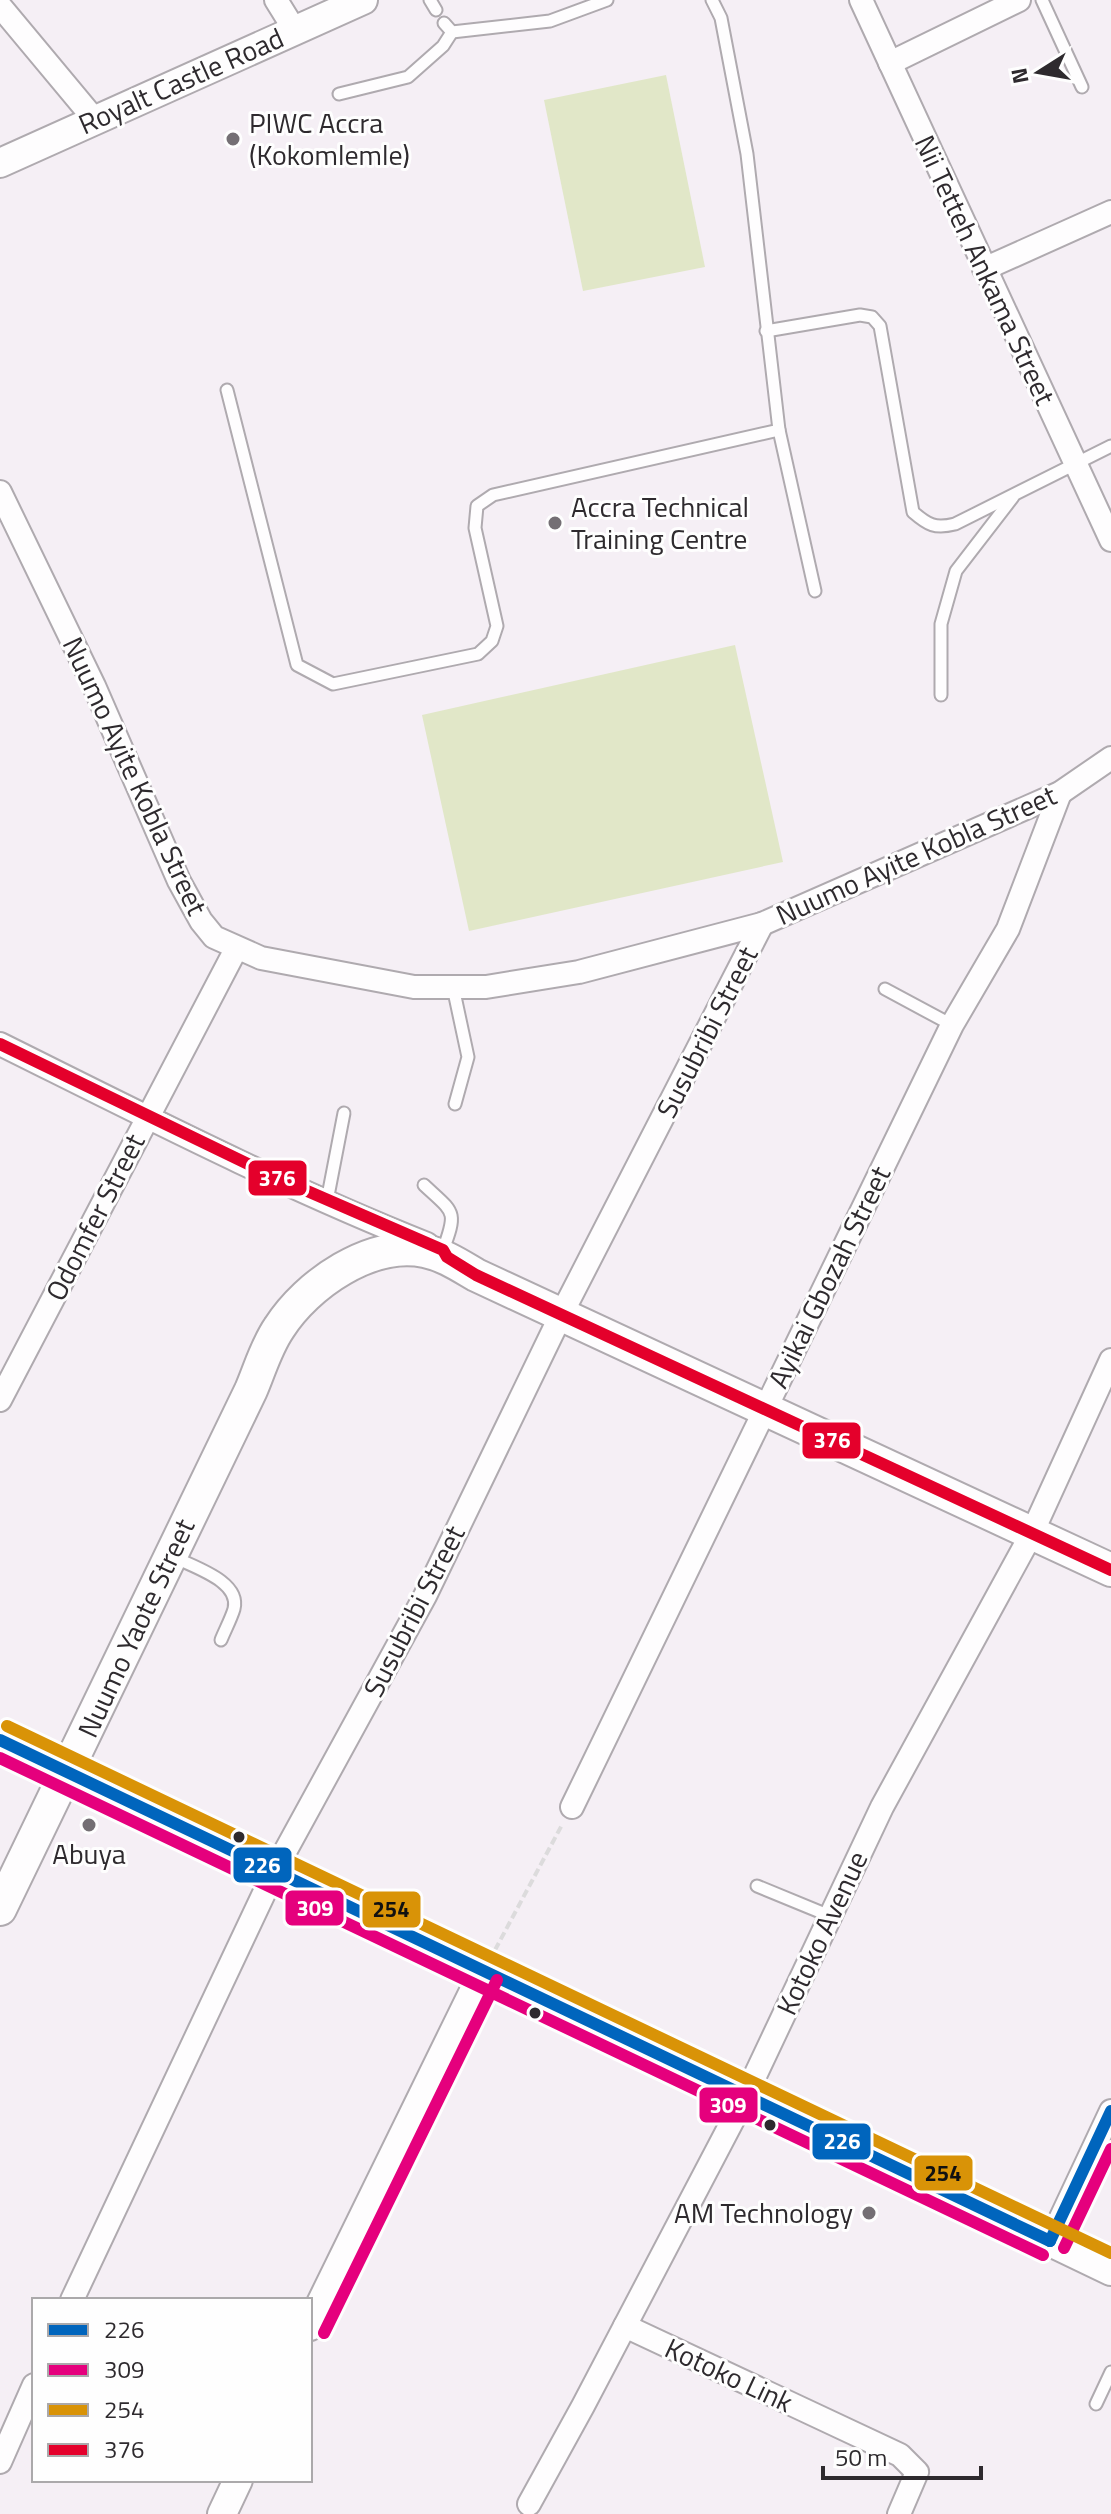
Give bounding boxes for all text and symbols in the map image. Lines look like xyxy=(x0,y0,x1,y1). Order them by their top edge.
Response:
street label: Royalt Castle Road xyxy=(71,16,290,145)
north arrow xyxy=(999,32,1079,112)
text: N xyxy=(1001,65,1038,87)
place label: PIWC Accra (Kokomlemle) xyxy=(249,101,410,176)
street label: Nii Tetteh Ankama Street xyxy=(904,128,1067,412)
marker: PIWC Accra (Kokomlemle) xyxy=(224,130,242,148)
place label: Accra Technical Training Centre xyxy=(571,485,749,560)
marker: Accra Technical Training Centre xyxy=(546,514,564,532)
street label: Nuumo Ayite Kobla Street xyxy=(52,629,219,922)
street label: Nuumo Ayite Kobla Street xyxy=(769,773,1063,936)
street label: Susubribi Street xyxy=(645,938,768,1125)
street label: Odomfer Street xyxy=(34,1125,155,1308)
street label: Ayikai Gbozah Street xyxy=(756,1158,901,1395)
line badge: 376 xyxy=(247,1159,308,1197)
text: 376 xyxy=(259,1161,295,1195)
line badge: 376 xyxy=(801,1421,862,1460)
text: 376 xyxy=(814,1423,850,1457)
street label: Nuumo Yaote Street xyxy=(66,1511,205,1744)
street label: Susubribi Street xyxy=(352,1517,475,1704)
marker: Abuya xyxy=(80,1816,98,1834)
unlabelled marker xyxy=(231,1829,247,1845)
place label: Abuya xyxy=(52,1832,126,1875)
street label: Kotoko Avenue xyxy=(765,1844,878,2022)
line badge: 226 xyxy=(232,1846,293,1884)
text: 226 xyxy=(244,1848,280,1882)
line badge: 309 xyxy=(284,1889,345,1927)
line badge: 254 xyxy=(361,1890,422,1929)
text: 309 xyxy=(297,1891,333,1925)
text: 254 xyxy=(373,1892,409,1926)
unlabelled marker xyxy=(527,2005,543,2021)
line badge: 309 xyxy=(698,2086,759,2124)
text: 309 xyxy=(710,2088,746,2122)
unlabelled marker xyxy=(762,2117,778,2133)
line badge: 226 xyxy=(811,2122,872,2161)
text: 226 xyxy=(824,2124,860,2158)
line badge: 254 xyxy=(913,2154,974,2192)
text: 254 xyxy=(925,2156,961,2190)
place label: AM Technology xyxy=(674,2191,853,2234)
marker: AM Technology xyxy=(860,2204,878,2222)
legend xyxy=(32,2298,312,2482)
text: 226 xyxy=(104,2311,144,2347)
street label: Kotoko Link xyxy=(658,2326,800,2423)
text: 309 xyxy=(104,2351,144,2387)
text: 254 xyxy=(104,2391,144,2427)
scale bar xyxy=(823,2430,981,2480)
text: 376 xyxy=(104,2431,144,2467)
text: 50 m xyxy=(835,2439,887,2475)

